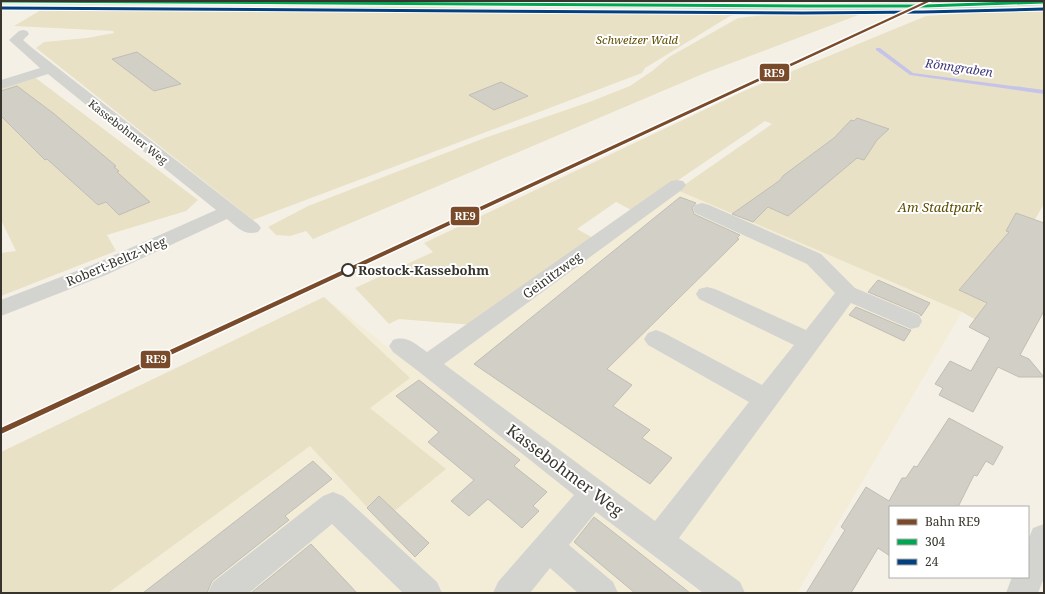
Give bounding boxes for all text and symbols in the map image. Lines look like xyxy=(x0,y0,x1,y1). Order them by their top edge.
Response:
park label: Schweizer Wald xyxy=(596,32,679,47)
water label: Rönngraben xyxy=(923,54,994,81)
line badge: RE9 xyxy=(759,63,790,82)
text: RE9 xyxy=(763,65,785,80)
street label: Kassebohmer Weg xyxy=(86,96,171,167)
park label: Am Stadtpark xyxy=(897,198,983,216)
line badge: RE9 xyxy=(450,206,480,226)
text: RE9 xyxy=(454,208,476,223)
street label: Robert-Beltz-Weg xyxy=(63,232,169,290)
street label: Geinitzweg xyxy=(519,247,585,303)
place label: Rostock-Kassebohm xyxy=(358,261,489,279)
marker: Rostock-Kassebohm xyxy=(341,263,355,277)
line badge: RE9 xyxy=(140,350,171,369)
text: RE9 xyxy=(145,351,167,366)
street label: Kassebohmer Weg xyxy=(502,419,628,521)
legend xyxy=(889,506,1029,578)
text: Bahn RE9 xyxy=(925,513,980,530)
text: 304 xyxy=(925,533,945,550)
text: 24 xyxy=(925,553,939,570)

